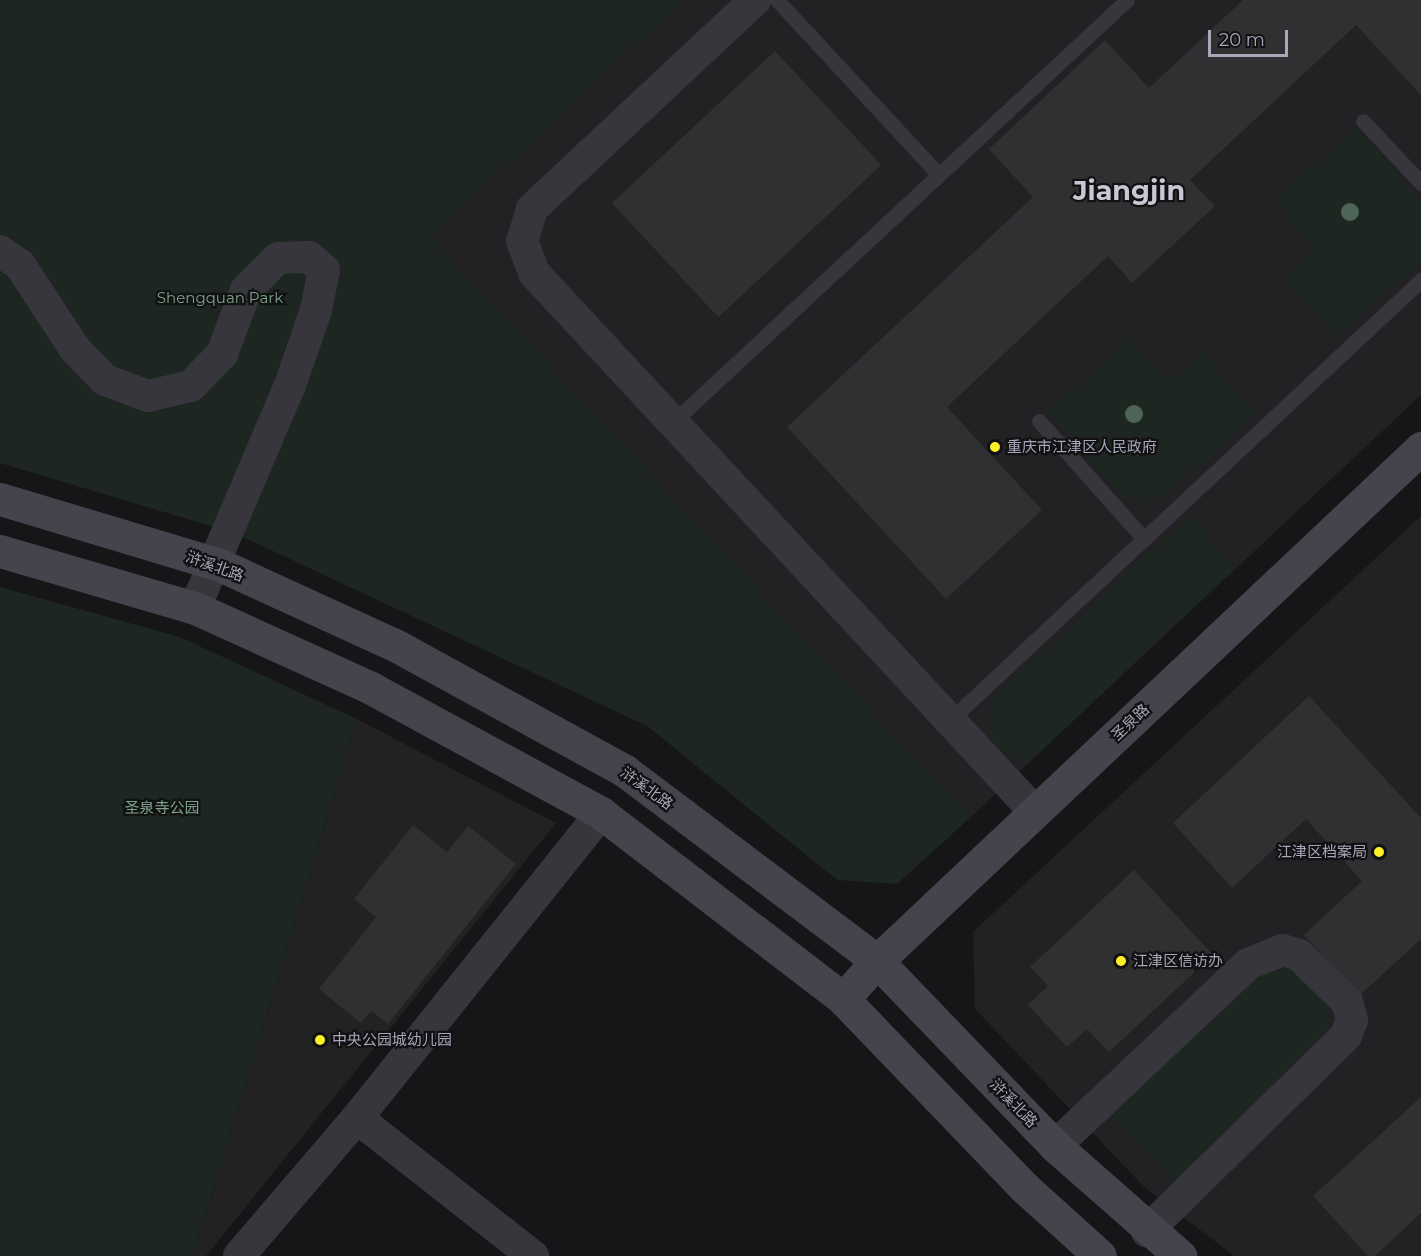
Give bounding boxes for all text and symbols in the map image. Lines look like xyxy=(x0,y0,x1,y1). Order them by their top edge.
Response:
scale bar xyxy=(1211,18,1290,56)
text: 20 m xyxy=(1219,29,1265,51)
district label: Jiangjin xyxy=(1073,175,1185,207)
park label: Shengquan Park xyxy=(157,289,283,307)
place label: 重庆市江津区人民政府 xyxy=(1007,438,1157,456)
marker: 重庆市江津区人民政府 xyxy=(988,440,1002,454)
street label: 浒溪北路 xyxy=(184,547,246,585)
street label: 圣泉路 xyxy=(1107,700,1153,744)
street label: 浒溪北路 xyxy=(617,763,677,813)
park label: 圣泉寺公园 xyxy=(125,799,199,817)
place label: 江津区档案局 xyxy=(1277,843,1367,861)
marker: 江津区档案局 xyxy=(1372,845,1386,859)
place label: 江津区信访办 xyxy=(1133,952,1223,970)
marker: 江津区信访办 xyxy=(1114,954,1128,968)
place label: 中央公园城幼儿园 xyxy=(332,1031,452,1049)
marker: 中央公园城幼儿园 xyxy=(313,1033,327,1047)
street label: 浒溪北路 xyxy=(987,1075,1041,1131)

